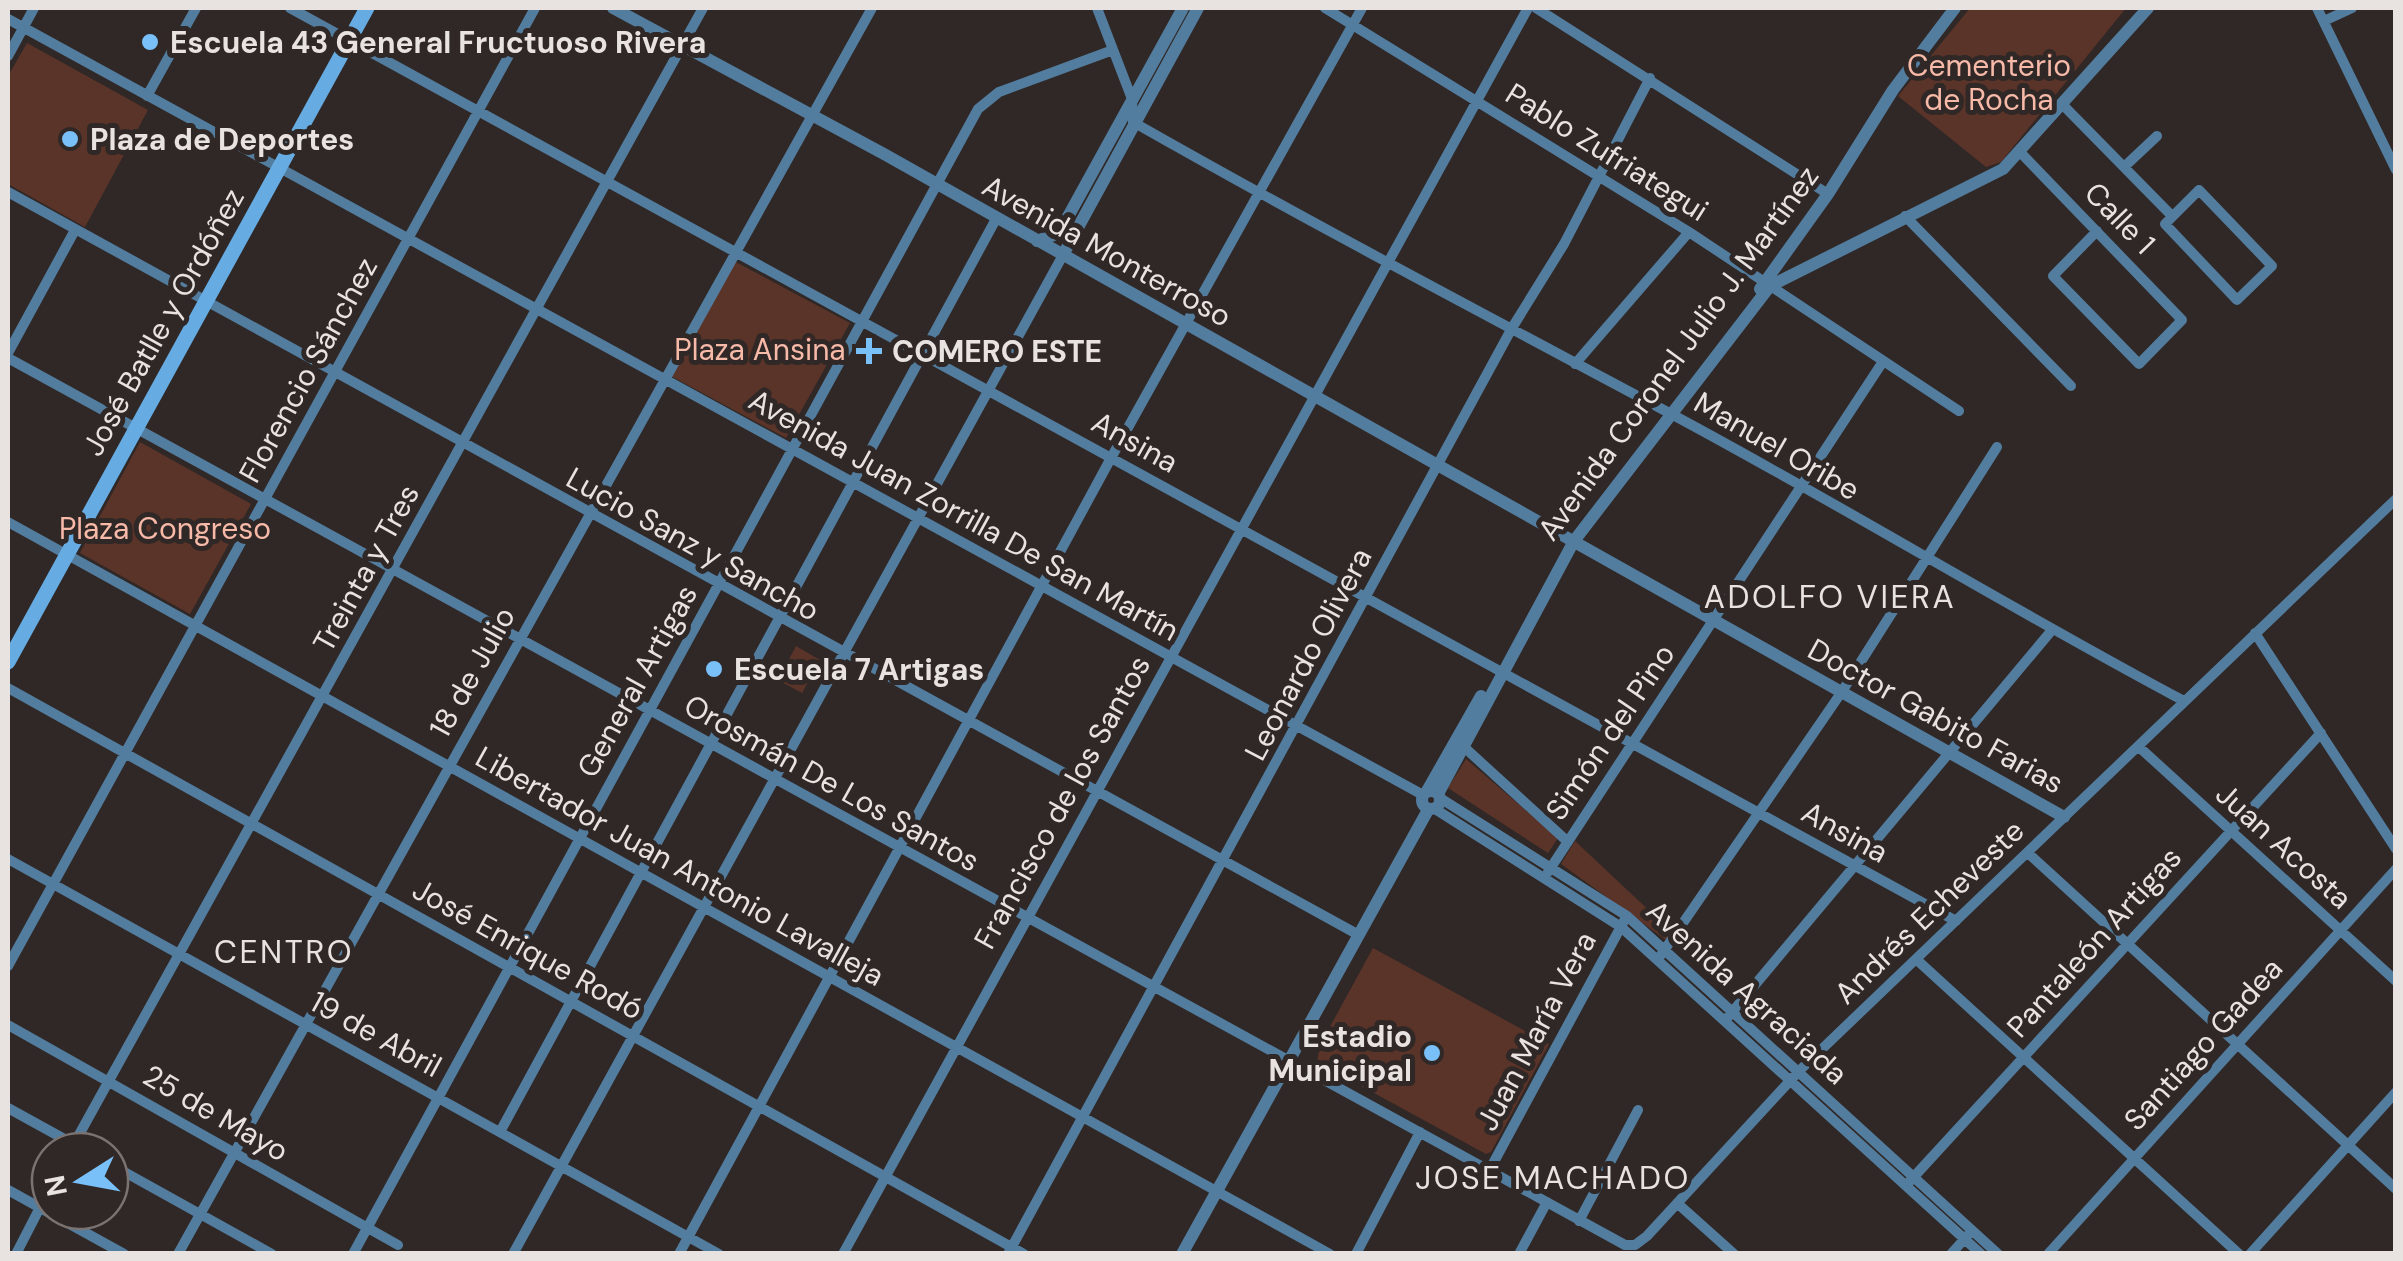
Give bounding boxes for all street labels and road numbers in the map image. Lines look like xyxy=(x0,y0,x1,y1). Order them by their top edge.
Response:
street label: Pablo Zufriategui xyxy=(1498,74,1716,230)
street label: Avenida Coronel Julio J. Martínez xyxy=(1529,158,1827,548)
street label: Avenida Monterroso xyxy=(976,166,1238,336)
street label: Calle 1 xyxy=(2076,174,2164,262)
street label: José Batlle y Ordóñez xyxy=(73,181,253,463)
street label: Florencio Sánchez xyxy=(230,251,386,489)
street label: Avenida Juan Zorrilla De San Martín xyxy=(742,380,1186,650)
street label: Manuel Oribe xyxy=(1687,383,1867,509)
street label: Ansina xyxy=(1085,402,1185,482)
street label: Lucio Sanz y Sancho xyxy=(560,458,826,630)
street label: Treinta y Tres xyxy=(304,477,428,659)
street label: Leonardo Olivera xyxy=(1236,541,1380,767)
street label: General Artigas xyxy=(568,578,706,784)
street label: 18 de Julio xyxy=(420,600,524,744)
street label: Doctor Gabito Farias xyxy=(1801,629,2071,803)
street label: Simón del Pino xyxy=(1537,636,1683,828)
street label: Francisco de los Santos xyxy=(965,648,1159,956)
street label: Orosmán De Los Santos xyxy=(678,686,986,880)
street label: Libertador Juan Antonio Lavalleja xyxy=(469,737,891,995)
street label: Juan Acosta xyxy=(2208,775,2360,917)
street label: Ansina xyxy=(1795,792,1895,872)
street label: Andrés Echeveste xyxy=(1826,811,2032,1013)
street label: Pantaleón Artigas xyxy=(1998,839,2190,1045)
street label: José Enrique Rodó xyxy=(406,869,650,1029)
street label: Avenida Agraciada xyxy=(1638,891,1856,1093)
street label: Juan María Vera xyxy=(1467,925,1605,1137)
street label: Santiago Gadea xyxy=(2115,949,2291,1139)
street label: 19 de Abril xyxy=(304,982,448,1086)
street label: 25 de Mayo xyxy=(136,1056,296,1170)

